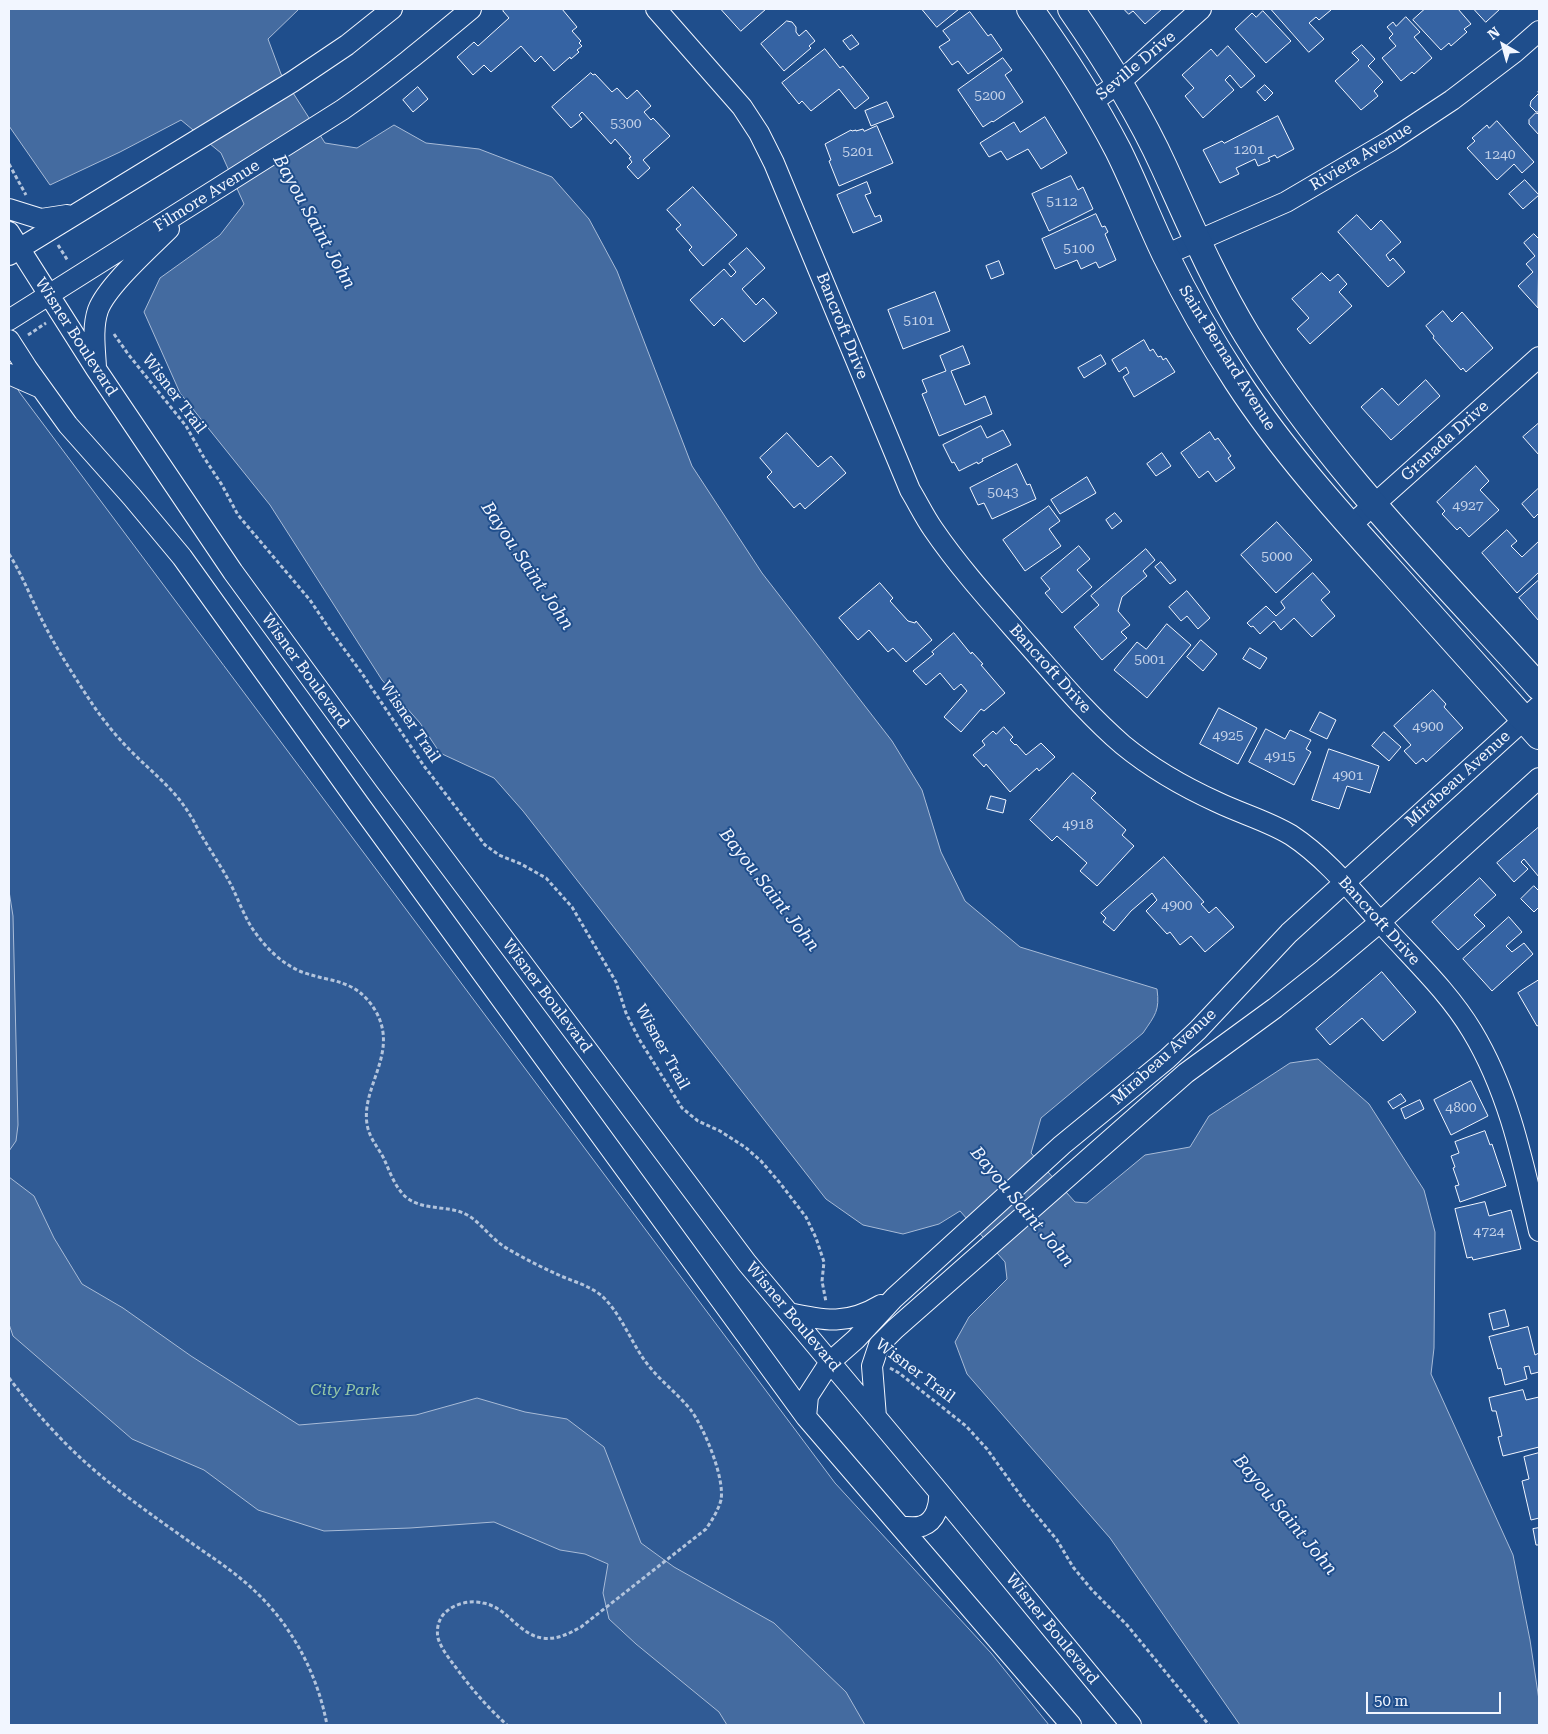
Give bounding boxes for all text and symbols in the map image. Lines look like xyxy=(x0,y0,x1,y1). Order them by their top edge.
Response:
north arrow xyxy=(1478,20,1528,70)
text: N xyxy=(1485,24,1503,43)
street label: Seville Drive xyxy=(1092,27,1180,105)
house number: 5200 xyxy=(974,88,1006,104)
house number: 5300 xyxy=(610,116,642,132)
street label: Riviera Avenue xyxy=(1306,119,1416,195)
house number: 1201 xyxy=(1233,142,1265,158)
house number: 5201 xyxy=(842,144,874,160)
house number: 1240 xyxy=(1484,147,1516,163)
water label: Bayou Saint John xyxy=(268,151,360,293)
street label: Filmore Avenue xyxy=(151,156,263,236)
house number: 5112 xyxy=(1046,194,1078,210)
house number: 5100 xyxy=(1063,241,1095,257)
street label: Bancroft Drive xyxy=(812,270,872,382)
street label: Wisner Boulevard xyxy=(31,274,121,400)
street label: Saint Bernard Avenue xyxy=(1175,282,1279,434)
house number: 5101 xyxy=(903,313,935,329)
street label: Wisner Trail xyxy=(138,351,210,437)
street label: Granada Drive xyxy=(1397,397,1493,485)
house number: 5043 xyxy=(987,485,1019,501)
water label: Bayou Saint John xyxy=(476,498,578,634)
house number: 4927 xyxy=(1452,498,1484,514)
house number: 5000 xyxy=(1261,549,1293,565)
street label: Wisner Boulevard xyxy=(257,610,353,732)
street label: Bancroft Drive xyxy=(1005,621,1095,717)
house number: 5001 xyxy=(1134,652,1166,668)
street label: Wisner Trail xyxy=(376,678,444,766)
house number: 4900 xyxy=(1412,719,1444,735)
street label: Mirabeau Avenue xyxy=(1402,727,1514,831)
house number: 4925 xyxy=(1212,728,1244,744)
house number: 4915 xyxy=(1264,749,1296,765)
house number: 4901 xyxy=(1332,768,1364,784)
house number: 4918 xyxy=(1062,817,1094,833)
water label: Bayou Saint John xyxy=(714,824,824,956)
street label: Bancroft Drive xyxy=(1334,873,1424,969)
house number: 4900 xyxy=(1161,898,1193,914)
street label: Wisner Boulevard xyxy=(498,935,596,1057)
street label: Wisner Trail xyxy=(631,1001,693,1093)
street label: Mirabeau Avenue xyxy=(1108,1005,1220,1109)
house number: 4800 xyxy=(1445,1100,1477,1116)
water label: Bayou Saint John xyxy=(965,1143,1079,1271)
house number: 4724 xyxy=(1473,1224,1505,1240)
street label: Wisner Boulevard xyxy=(742,1258,844,1376)
street label: Wisner Trail xyxy=(872,1335,958,1407)
park label: City Park xyxy=(310,1380,380,1400)
water label: Bayou Saint John xyxy=(1228,1451,1342,1579)
street label: Wisner Boulevard xyxy=(1001,1570,1103,1688)
scale bar xyxy=(1368,1682,1503,1714)
text: 50 m xyxy=(1374,1692,1408,1710)

